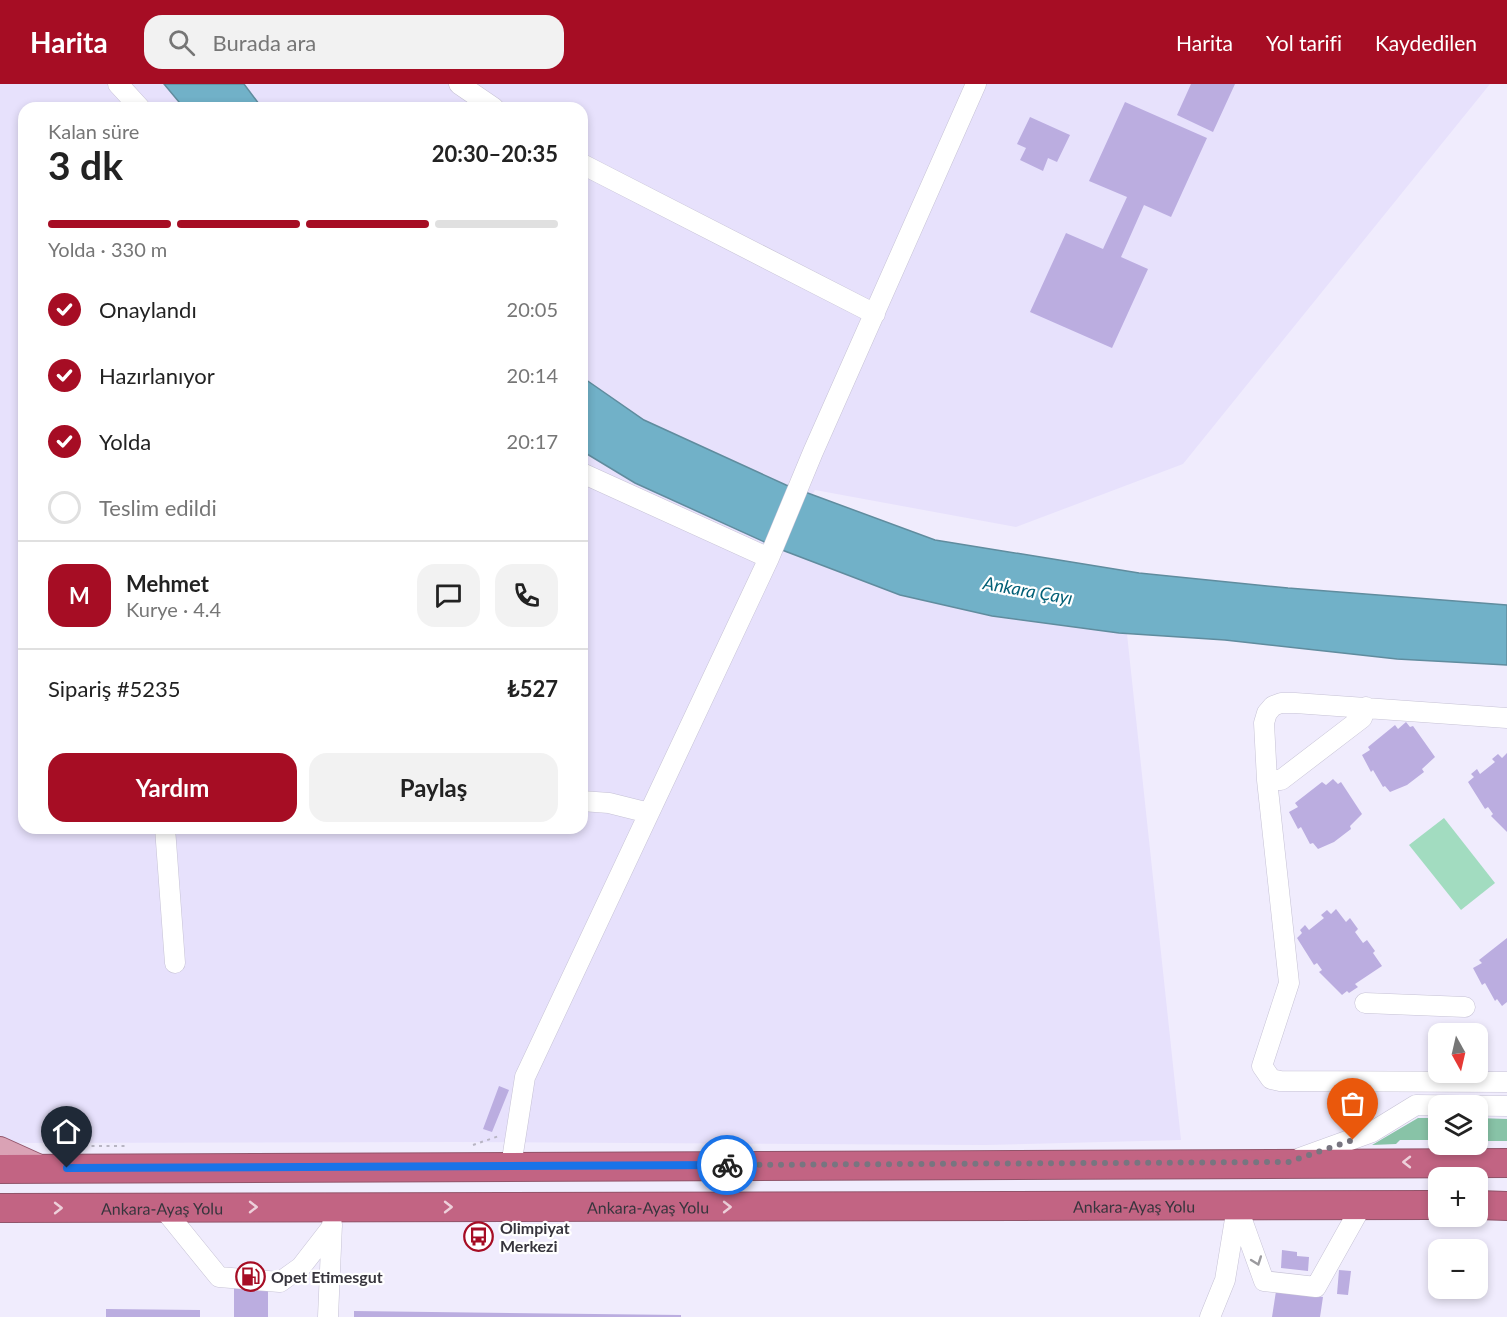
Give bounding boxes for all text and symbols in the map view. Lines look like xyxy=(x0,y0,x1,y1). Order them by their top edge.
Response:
search box xyxy=(144,15,564,69)
text: Harita xyxy=(30,25,108,59)
icon: search xyxy=(165,26,198,59)
text: Burada ara xyxy=(213,29,316,56)
text: Harita xyxy=(1176,30,1233,55)
text: Yol tarifi xyxy=(1266,30,1342,55)
text: Kaydedilen xyxy=(1375,30,1477,55)
text: Kalan süre xyxy=(48,119,139,143)
text: 20:30–20:35 xyxy=(432,140,558,167)
text: 3 dk xyxy=(48,142,123,188)
text: Yolda · 330 m xyxy=(48,237,167,261)
icon: check xyxy=(48,293,81,326)
text: Onaylandı xyxy=(99,296,197,323)
text: 20:05 xyxy=(507,297,558,321)
icon: check xyxy=(48,359,81,392)
text: Hazırlanıyor xyxy=(99,362,215,389)
text: 20:14 xyxy=(507,363,558,387)
icon: check xyxy=(48,425,81,458)
text: Yolda xyxy=(99,428,151,455)
text: 20:17 xyxy=(507,429,558,453)
text: Teslim edildi xyxy=(99,494,217,521)
button: chat xyxy=(417,564,480,627)
button: phone xyxy=(495,564,558,627)
text: Mehmet xyxy=(126,570,209,597)
water label: Ankara Çayı xyxy=(981,571,1074,609)
text: M xyxy=(69,582,90,609)
text: Kurye · 4.4 xyxy=(126,597,221,621)
text: Sipariş #5235 xyxy=(48,675,181,702)
text: ₺527 xyxy=(507,675,558,702)
button: Yardım xyxy=(48,753,297,822)
button: Paylaş xyxy=(309,753,558,822)
north arrow xyxy=(1428,1023,1488,1083)
map controls xyxy=(1428,1023,1488,1299)
pin xyxy=(1327,1078,1378,1140)
icon: bag xyxy=(1336,1087,1369,1120)
button: layers xyxy=(1428,1095,1488,1155)
pin xyxy=(41,1106,92,1168)
icon: home xyxy=(50,1115,83,1148)
courier xyxy=(697,1135,757,1195)
icon: bike xyxy=(711,1149,744,1182)
one-way arrow xyxy=(1402,1156,1411,1168)
button: + xyxy=(1428,1167,1488,1227)
street label: Ankara-Ayaş Yolu xyxy=(1073,1196,1195,1215)
street label: Ankara-Ayaş Yolu xyxy=(587,1197,709,1216)
street label: Ankara-Ayaş Yolu xyxy=(101,1198,223,1217)
one-way arrow xyxy=(249,1201,258,1213)
one-way arrow xyxy=(444,1201,453,1213)
one-way arrow xyxy=(723,1201,732,1213)
one-way arrow xyxy=(54,1202,63,1214)
place label: Olimpiyat Merkezi xyxy=(500,1218,570,1255)
bus stop icon: Olimpiyat Merkezi xyxy=(463,1220,495,1252)
button: − xyxy=(1428,1239,1488,1299)
one-way arrow xyxy=(1250,1255,1262,1266)
fuel station icon: Opet Etimesgut xyxy=(234,1260,266,1292)
place label: Opet Etimesgut xyxy=(271,1267,383,1286)

